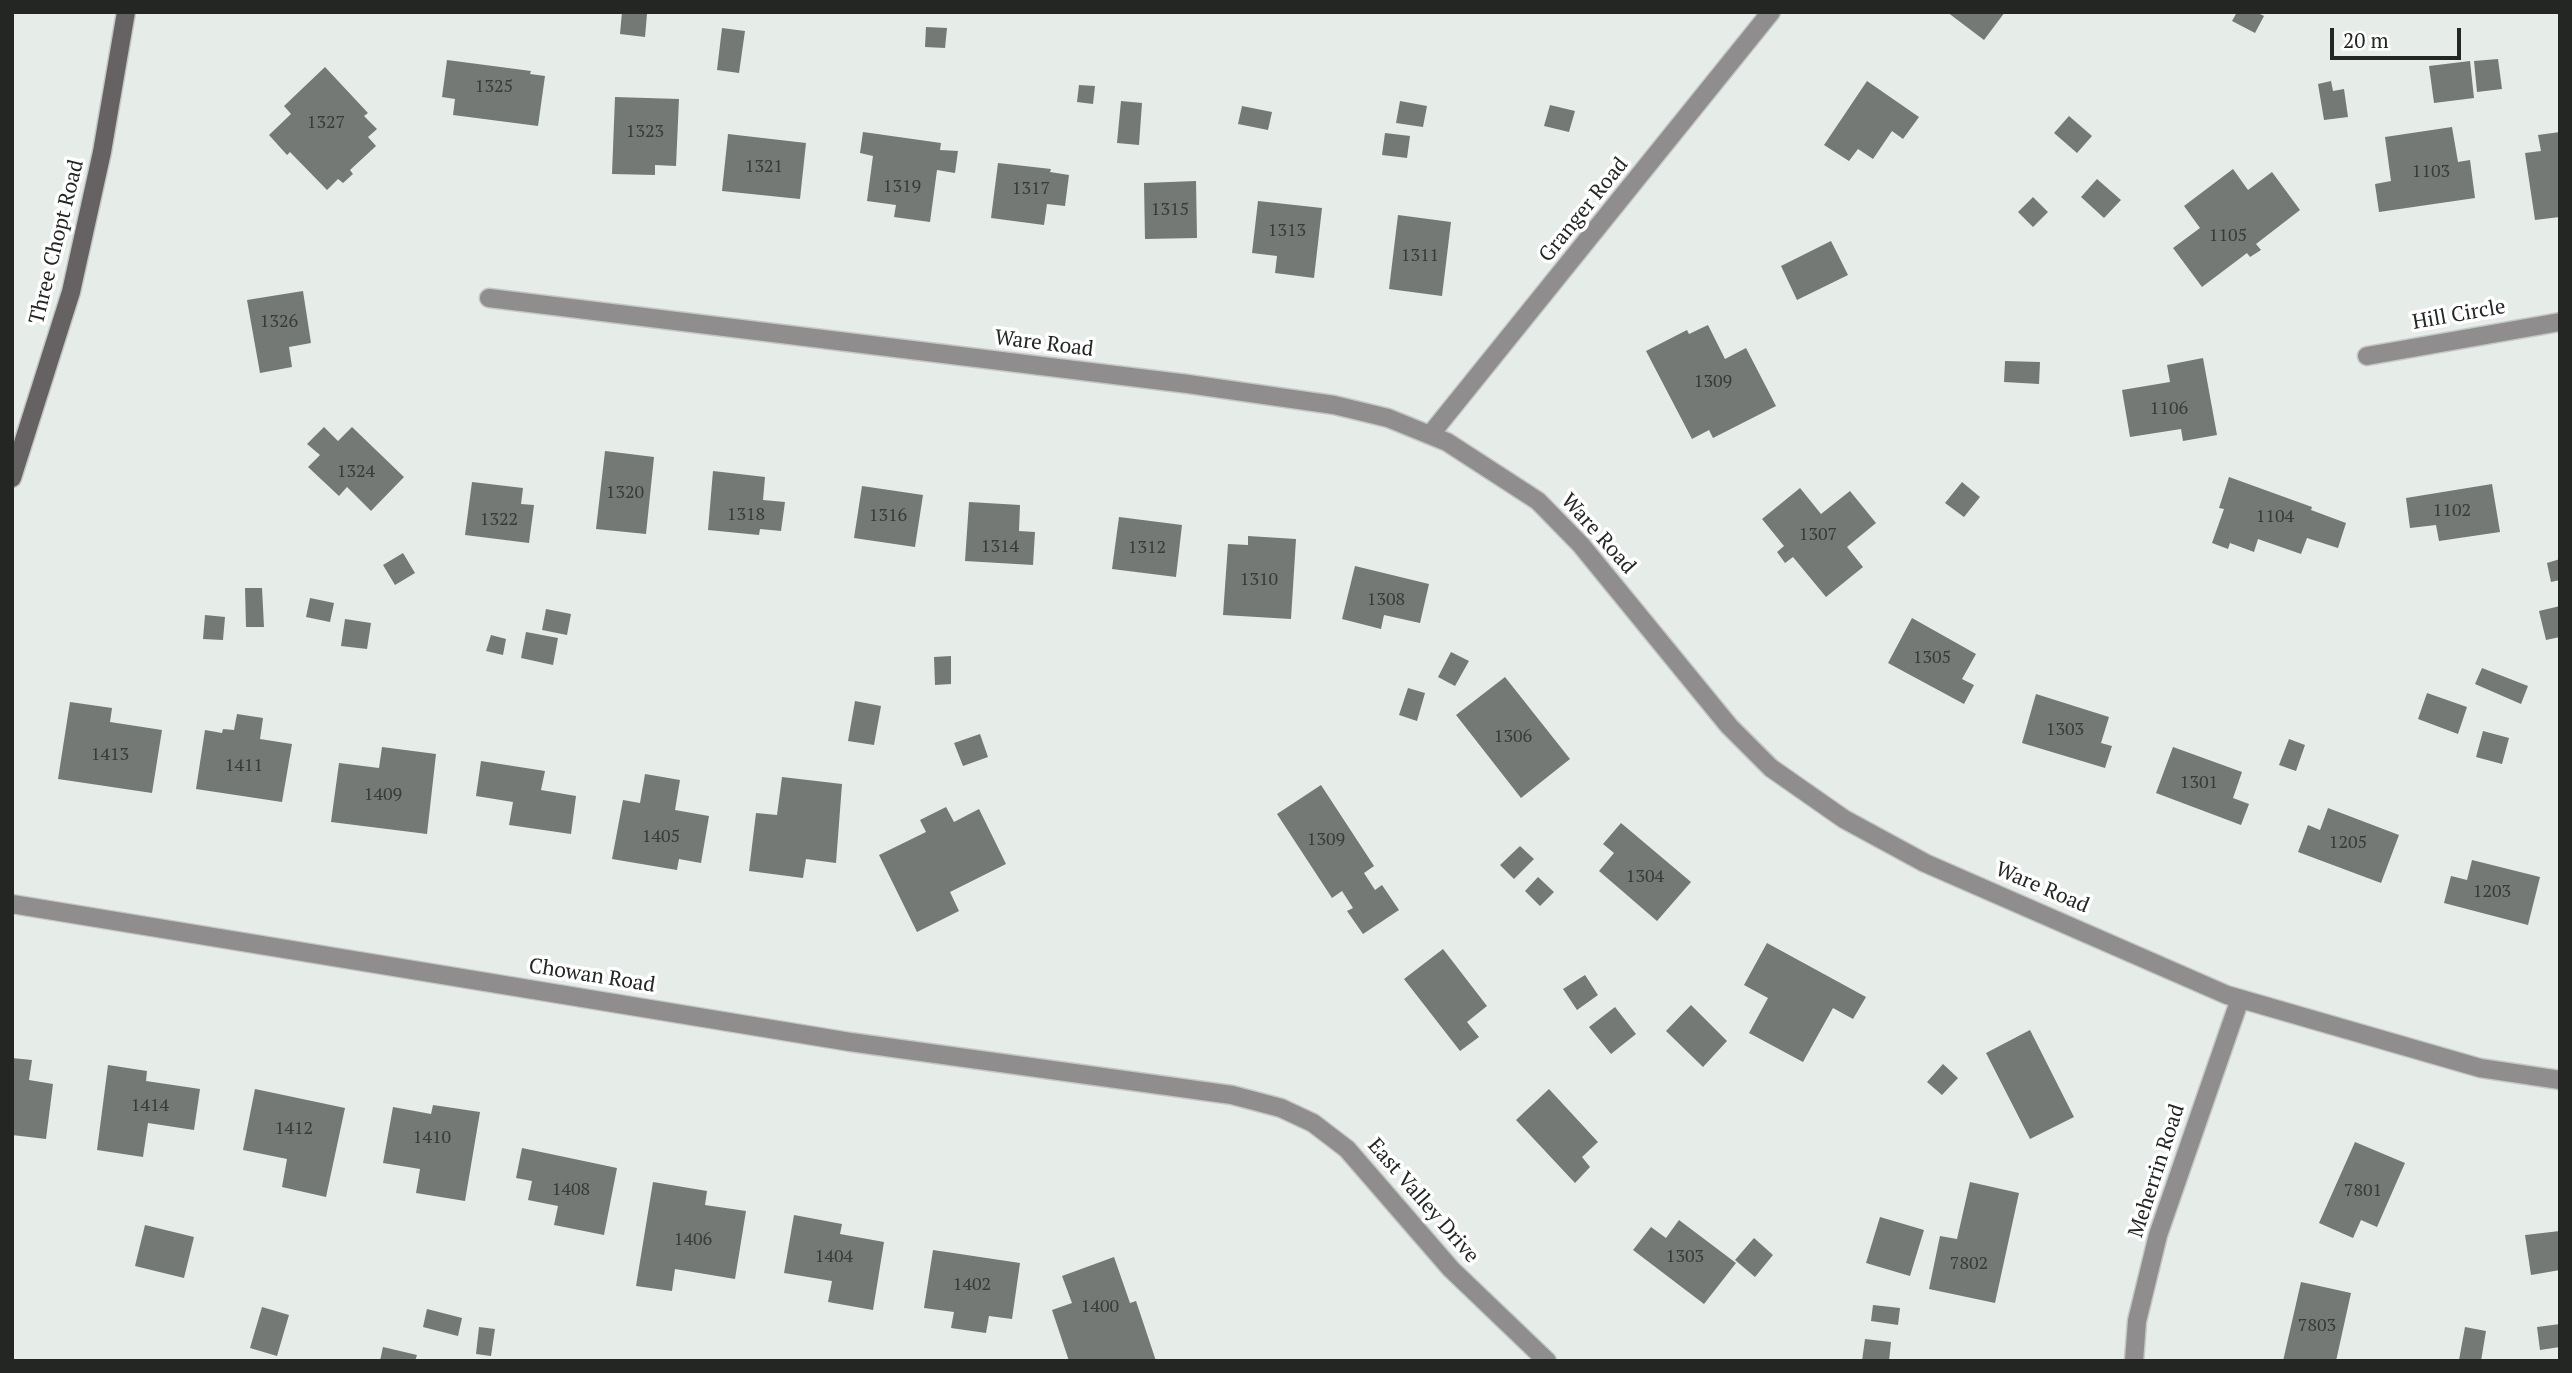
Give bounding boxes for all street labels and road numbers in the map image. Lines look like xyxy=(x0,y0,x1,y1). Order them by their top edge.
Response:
street label: Granger Road xyxy=(1534,153,1634,267)
street label: Three Chopt Road xyxy=(24,157,90,327)
street label: Hill Circle xyxy=(2411,294,2507,336)
street label: Ware Road xyxy=(993,325,1095,363)
street label: Ware Road xyxy=(1555,489,1641,579)
street label: Ware Road xyxy=(1991,857,2093,919)
street label: Chowan Road xyxy=(527,954,657,998)
street label: Meherrin Road xyxy=(2124,1101,2190,1241)
street label: East Valley Drive xyxy=(1362,1134,1484,1268)

